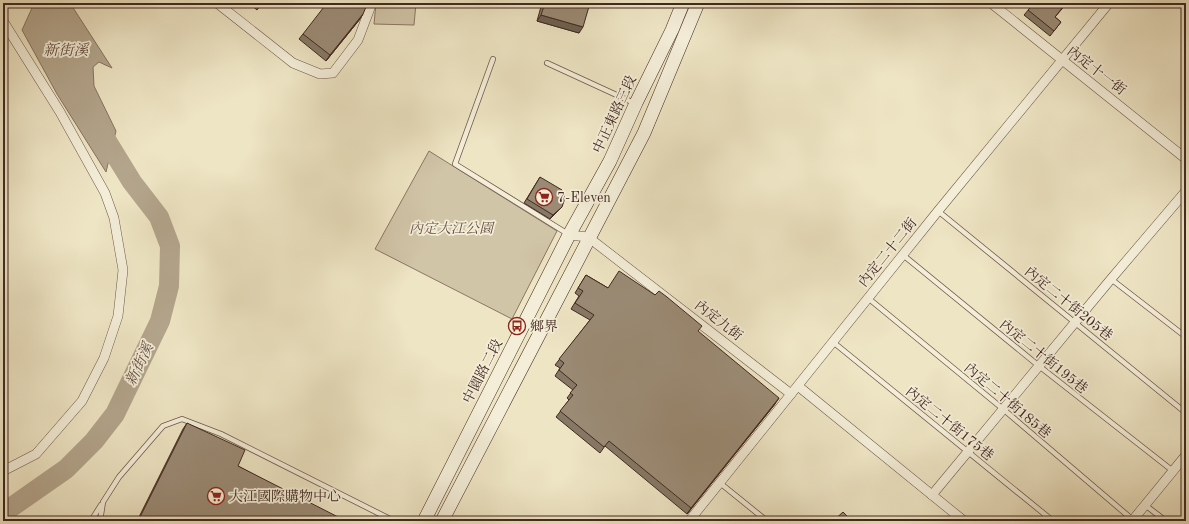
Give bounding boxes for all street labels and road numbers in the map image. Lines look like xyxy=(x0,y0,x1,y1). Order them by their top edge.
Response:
street label: 內定十一街 xyxy=(1064,43,1129,98)
street label: 中正東路三段 xyxy=(590,73,639,155)
street label: 內定二十二街 xyxy=(855,215,920,290)
street label: 內定二十街205巷 xyxy=(1022,263,1116,343)
street label: 內定九街 xyxy=(692,297,745,344)
street label: 內定二十街195巷 xyxy=(997,316,1091,396)
street label: 中園路二段 xyxy=(460,337,505,406)
street label: 內定二十街185巷 xyxy=(961,360,1054,441)
street label: 內定二十街175巷 xyxy=(903,383,997,463)

